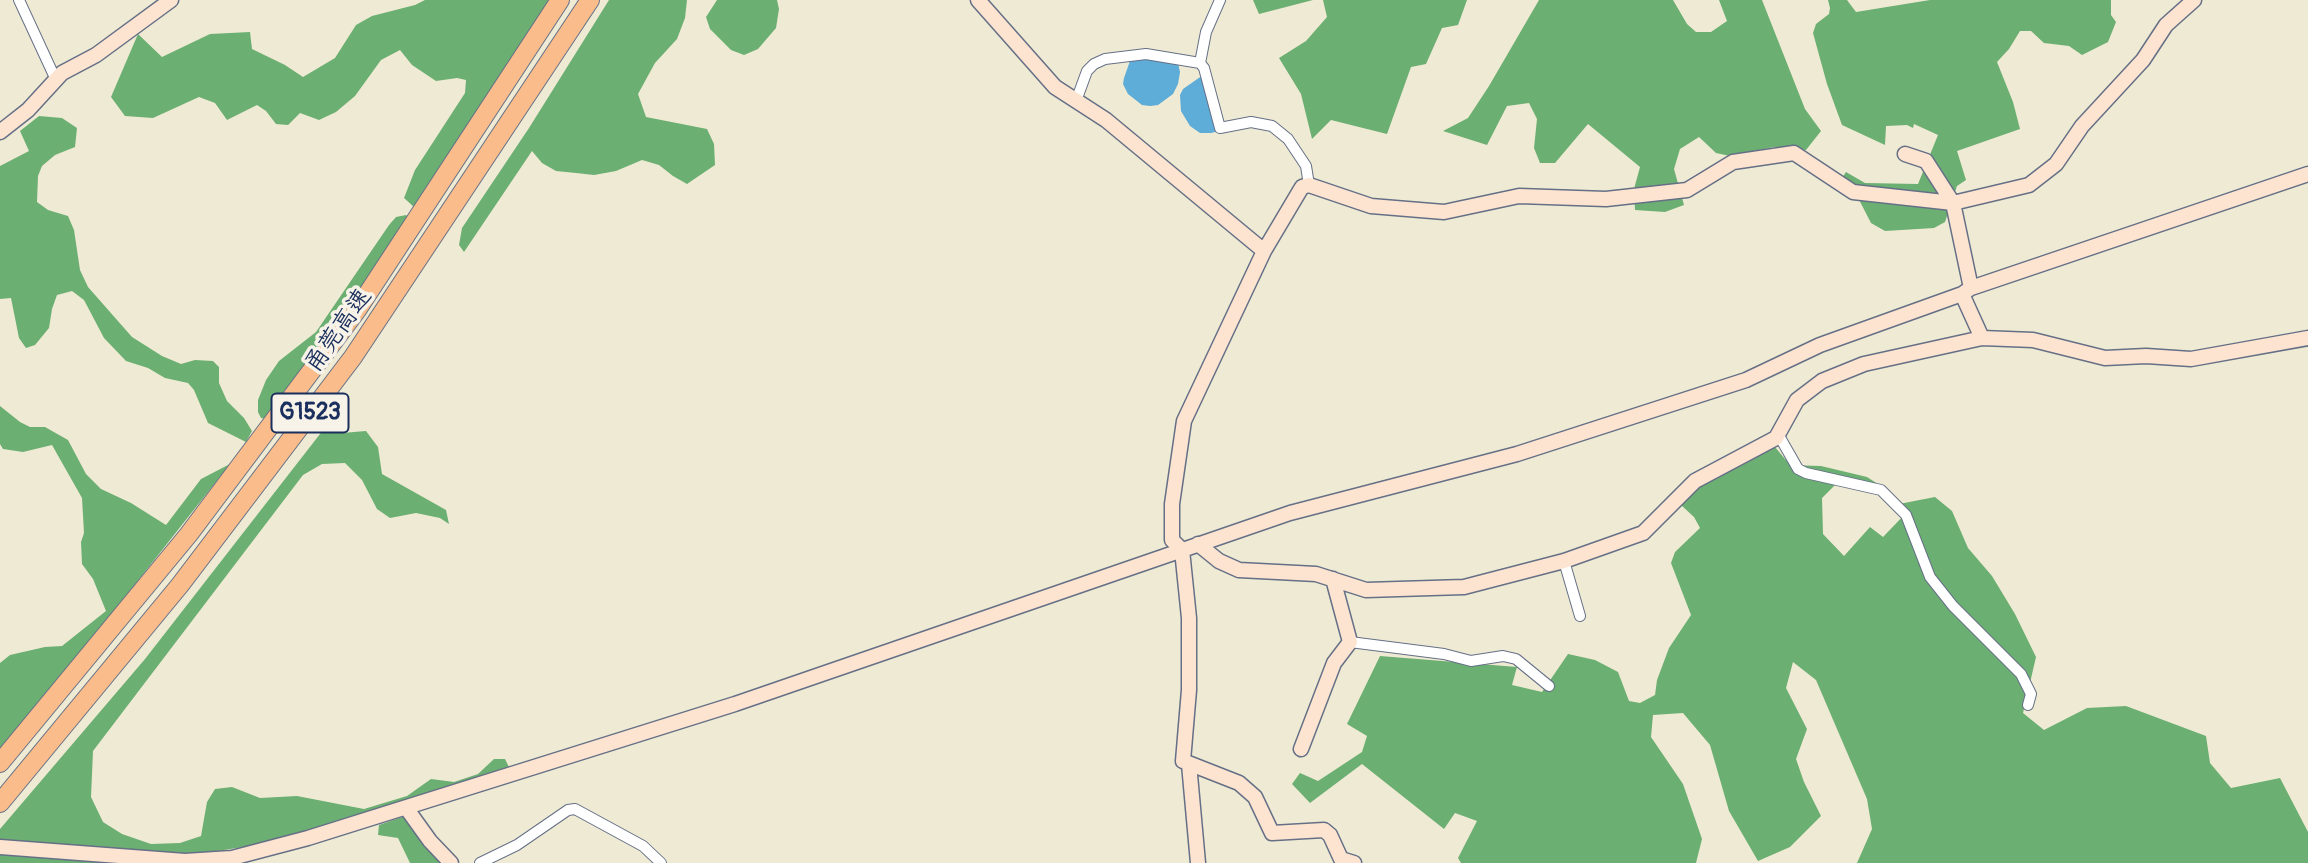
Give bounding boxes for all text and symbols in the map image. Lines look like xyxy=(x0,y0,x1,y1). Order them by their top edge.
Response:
street label: 甬莞高速 xyxy=(300,283,378,379)
road number: G1523 xyxy=(272,394,348,432)

